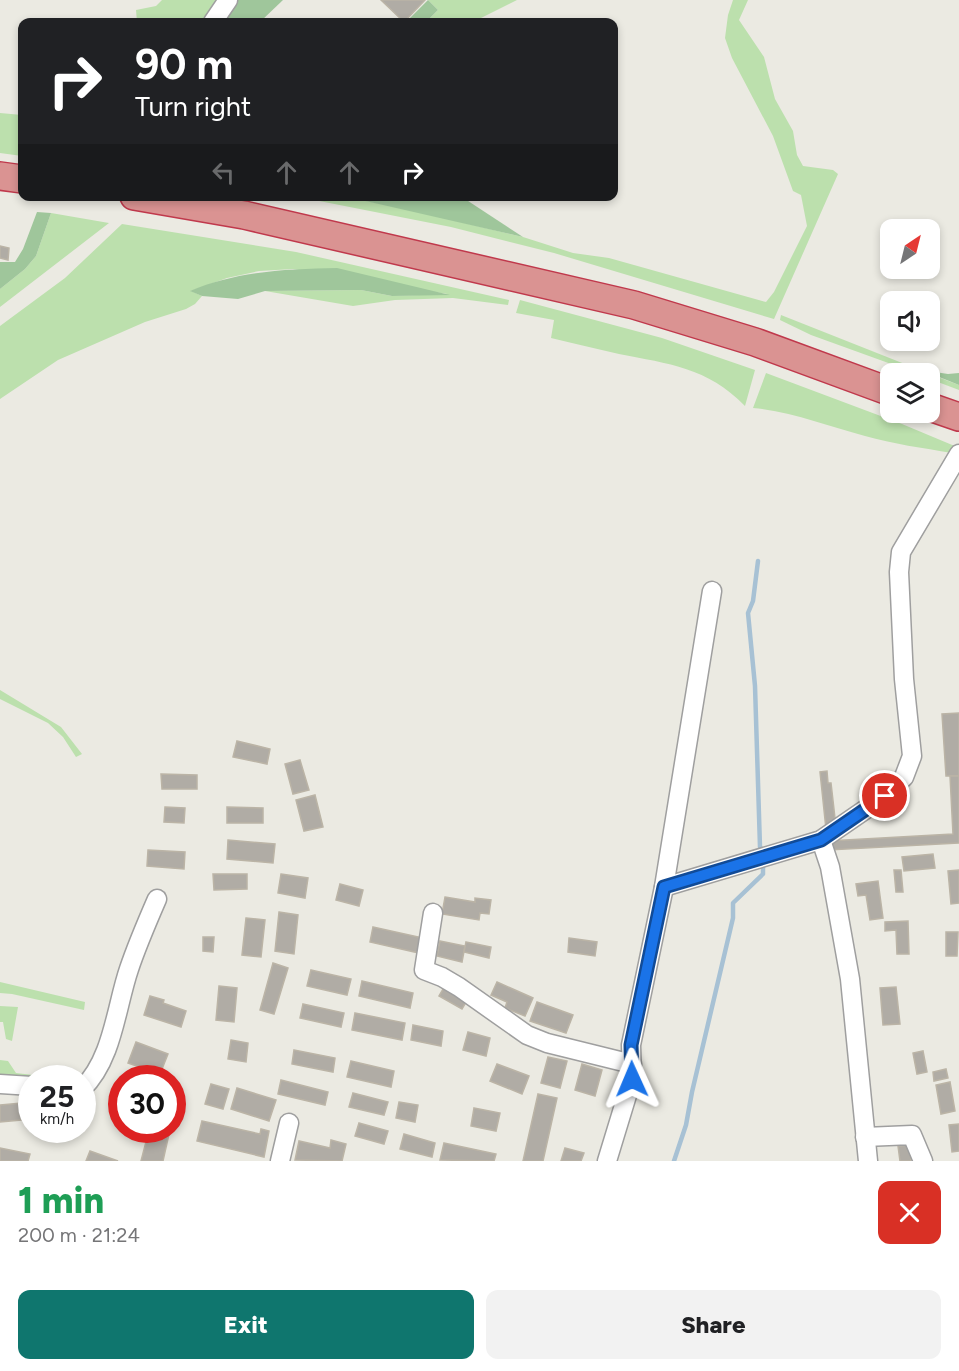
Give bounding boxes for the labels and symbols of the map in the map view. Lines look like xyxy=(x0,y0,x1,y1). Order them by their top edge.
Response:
north arrow xyxy=(880,219,940,279)
pin xyxy=(859,770,910,821)
position arrow xyxy=(600,1047,664,1111)
speed limit sign: 30 xyxy=(108,1065,186,1143)

